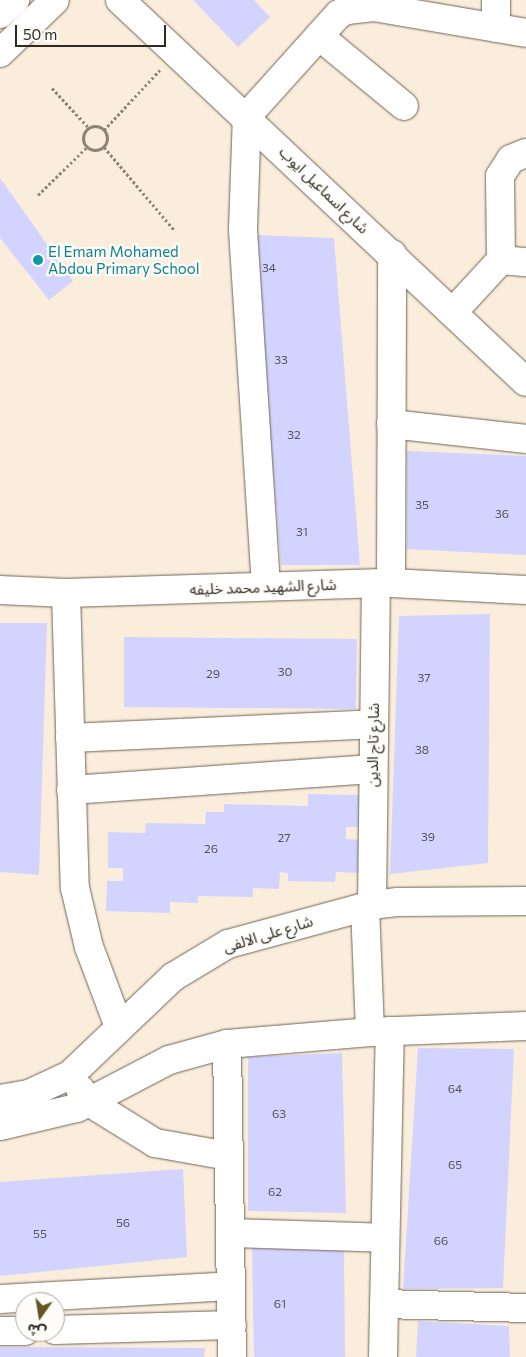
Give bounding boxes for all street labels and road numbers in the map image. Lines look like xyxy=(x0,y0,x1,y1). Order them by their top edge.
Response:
street label: شارع اسماعيل ايوب xyxy=(275,143,373,237)
street label: شارع الشهيد محمد خليفه xyxy=(189,575,337,599)
street label: شارع تاج الدين xyxy=(363,703,383,787)
street label: شارع على الالفى xyxy=(221,912,315,956)

